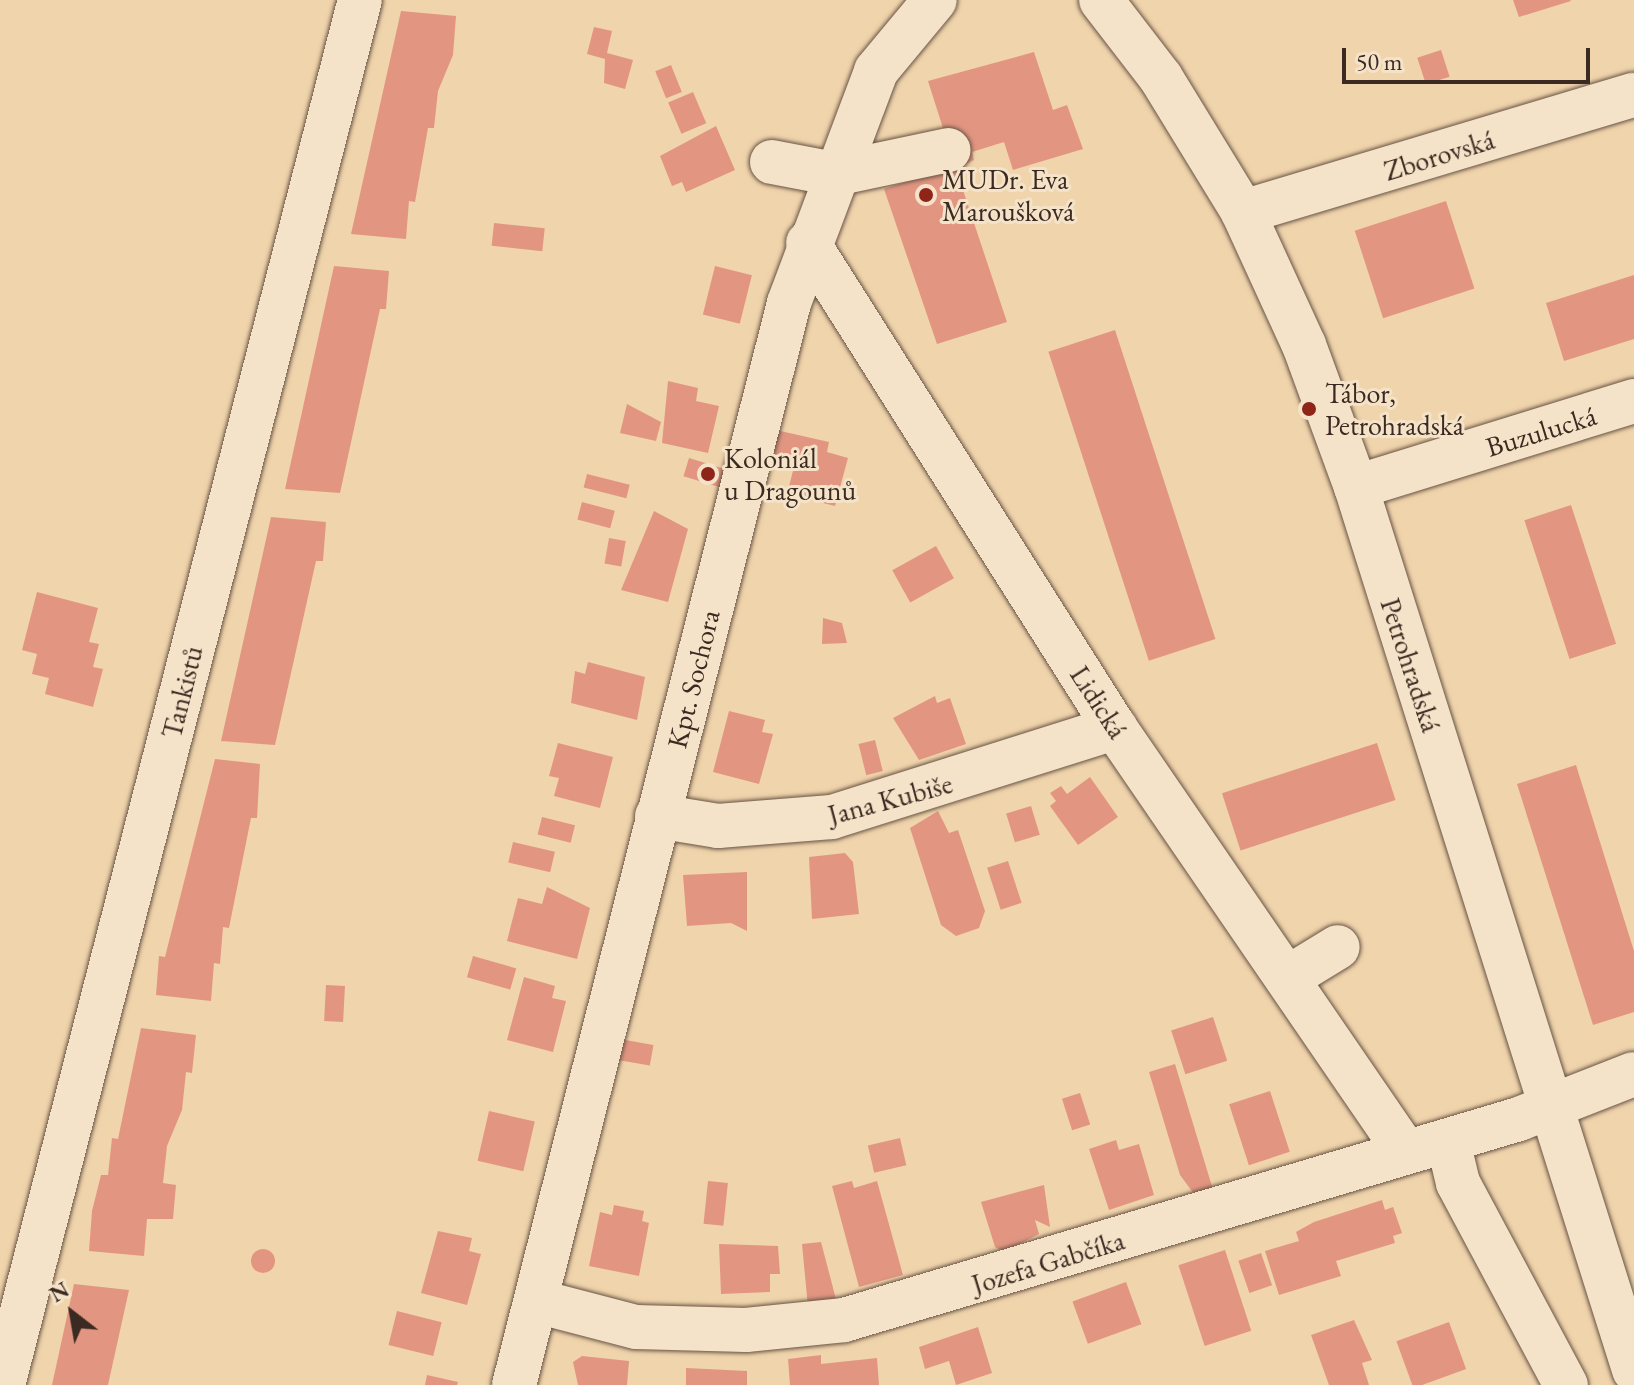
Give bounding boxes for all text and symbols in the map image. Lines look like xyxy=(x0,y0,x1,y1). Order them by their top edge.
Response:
scale bar xyxy=(1346,32,1594,82)
text: 50 m xyxy=(1356,46,1403,77)
street label: Zborovská xyxy=(1380,122,1498,188)
place label: MUDr. Eva Maroušková xyxy=(942,162,1074,228)
marker: MUDr. Eva Maroušková xyxy=(917,186,935,204)
place label: Tábor, Petrohradská xyxy=(1325,376,1464,442)
street label: Buzulucká xyxy=(1482,398,1600,464)
marker: Tábor, Petrohradská xyxy=(1300,400,1318,418)
place label: Koloniál u Dragounů xyxy=(724,441,856,507)
marker: Koloniál u Dragounů xyxy=(699,465,717,483)
street label: Petrohradská xyxy=(1374,594,1448,736)
street label: Kpt. Sochora xyxy=(660,606,726,752)
street label: Tankistů xyxy=(154,642,210,742)
street label: Lidická xyxy=(1063,659,1135,745)
street label: Jana Kubiše xyxy=(824,766,956,832)
street label: Jozefa Gabčíka xyxy=(968,1223,1128,1301)
north arrow xyxy=(32,1273,112,1353)
text: N xyxy=(44,1275,74,1309)

